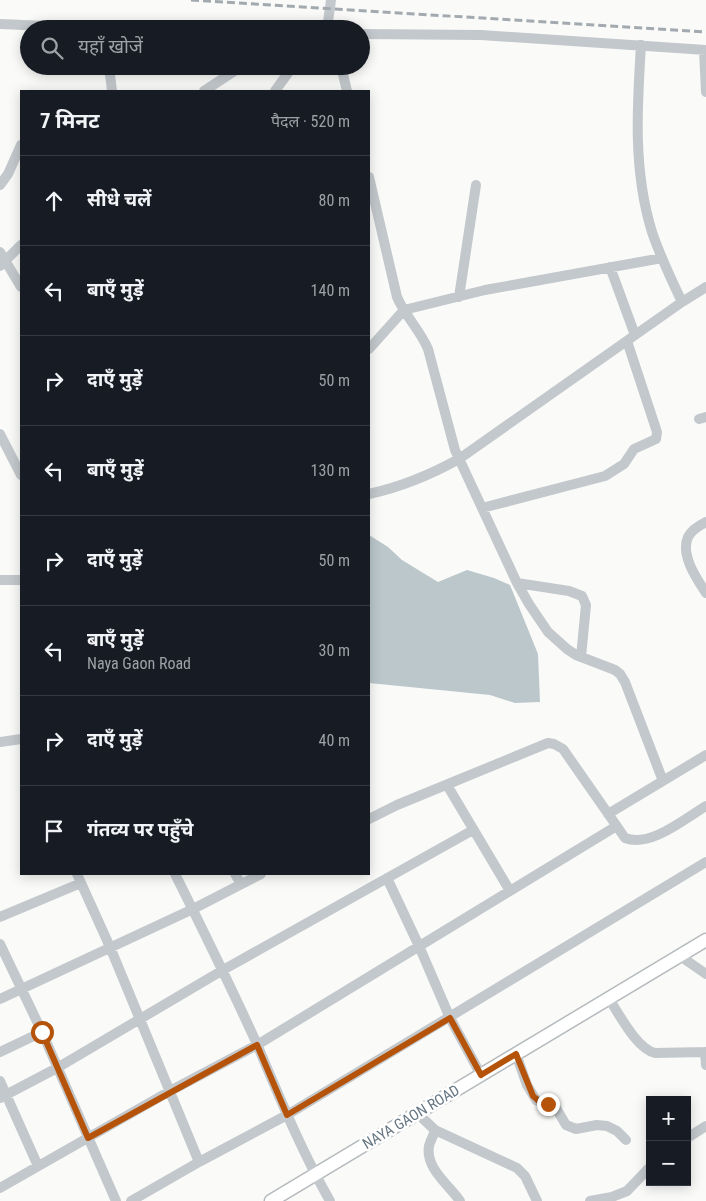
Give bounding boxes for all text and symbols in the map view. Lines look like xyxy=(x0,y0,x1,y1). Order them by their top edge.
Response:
search box xyxy=(20,20,370,75)
icon: search xyxy=(38,34,66,62)
text: यहाँ खोजें xyxy=(78,35,143,58)
text: 7 मिनट xyxy=(40,109,100,133)
text: पैदल · 520 m xyxy=(271,112,350,131)
icon: ahead xyxy=(40,187,68,215)
text: सीधे चलें xyxy=(87,188,151,211)
text: 80 m xyxy=(318,191,350,210)
icon: left xyxy=(40,277,68,305)
text: बाएँ मुड़ें xyxy=(87,278,143,301)
text: 140 m xyxy=(311,281,350,300)
icon: right xyxy=(40,367,68,395)
text: दाएँ मुड़ें xyxy=(87,368,142,391)
text: 50 m xyxy=(318,371,350,390)
icon: left xyxy=(40,457,68,485)
text: बाएँ मुड़ें xyxy=(87,458,143,481)
text: 130 m xyxy=(311,461,350,480)
icon: right xyxy=(40,547,68,575)
text: दाएँ मुड़ें xyxy=(87,548,142,571)
text: 50 m xyxy=(318,551,350,570)
text: बाएँ मुड़ें xyxy=(87,628,143,651)
icon: left xyxy=(40,637,68,665)
text: 30 m xyxy=(318,641,350,660)
text: Naya Gaon Road xyxy=(87,654,191,673)
icon: right xyxy=(40,727,68,755)
text: दाएँ मुड़ें xyxy=(87,728,142,751)
text: 40 m xyxy=(318,731,350,750)
icon: arrive xyxy=(40,817,68,845)
text: गंतव्य पर पहुँचे xyxy=(87,818,193,841)
route start xyxy=(31,1021,54,1044)
street label: NAYA GAON ROAD xyxy=(359,1081,463,1153)
route end xyxy=(537,1093,560,1116)
map controls xyxy=(646,1096,691,1186)
button: + xyxy=(646,1096,691,1141)
button: − xyxy=(646,1141,691,1186)

